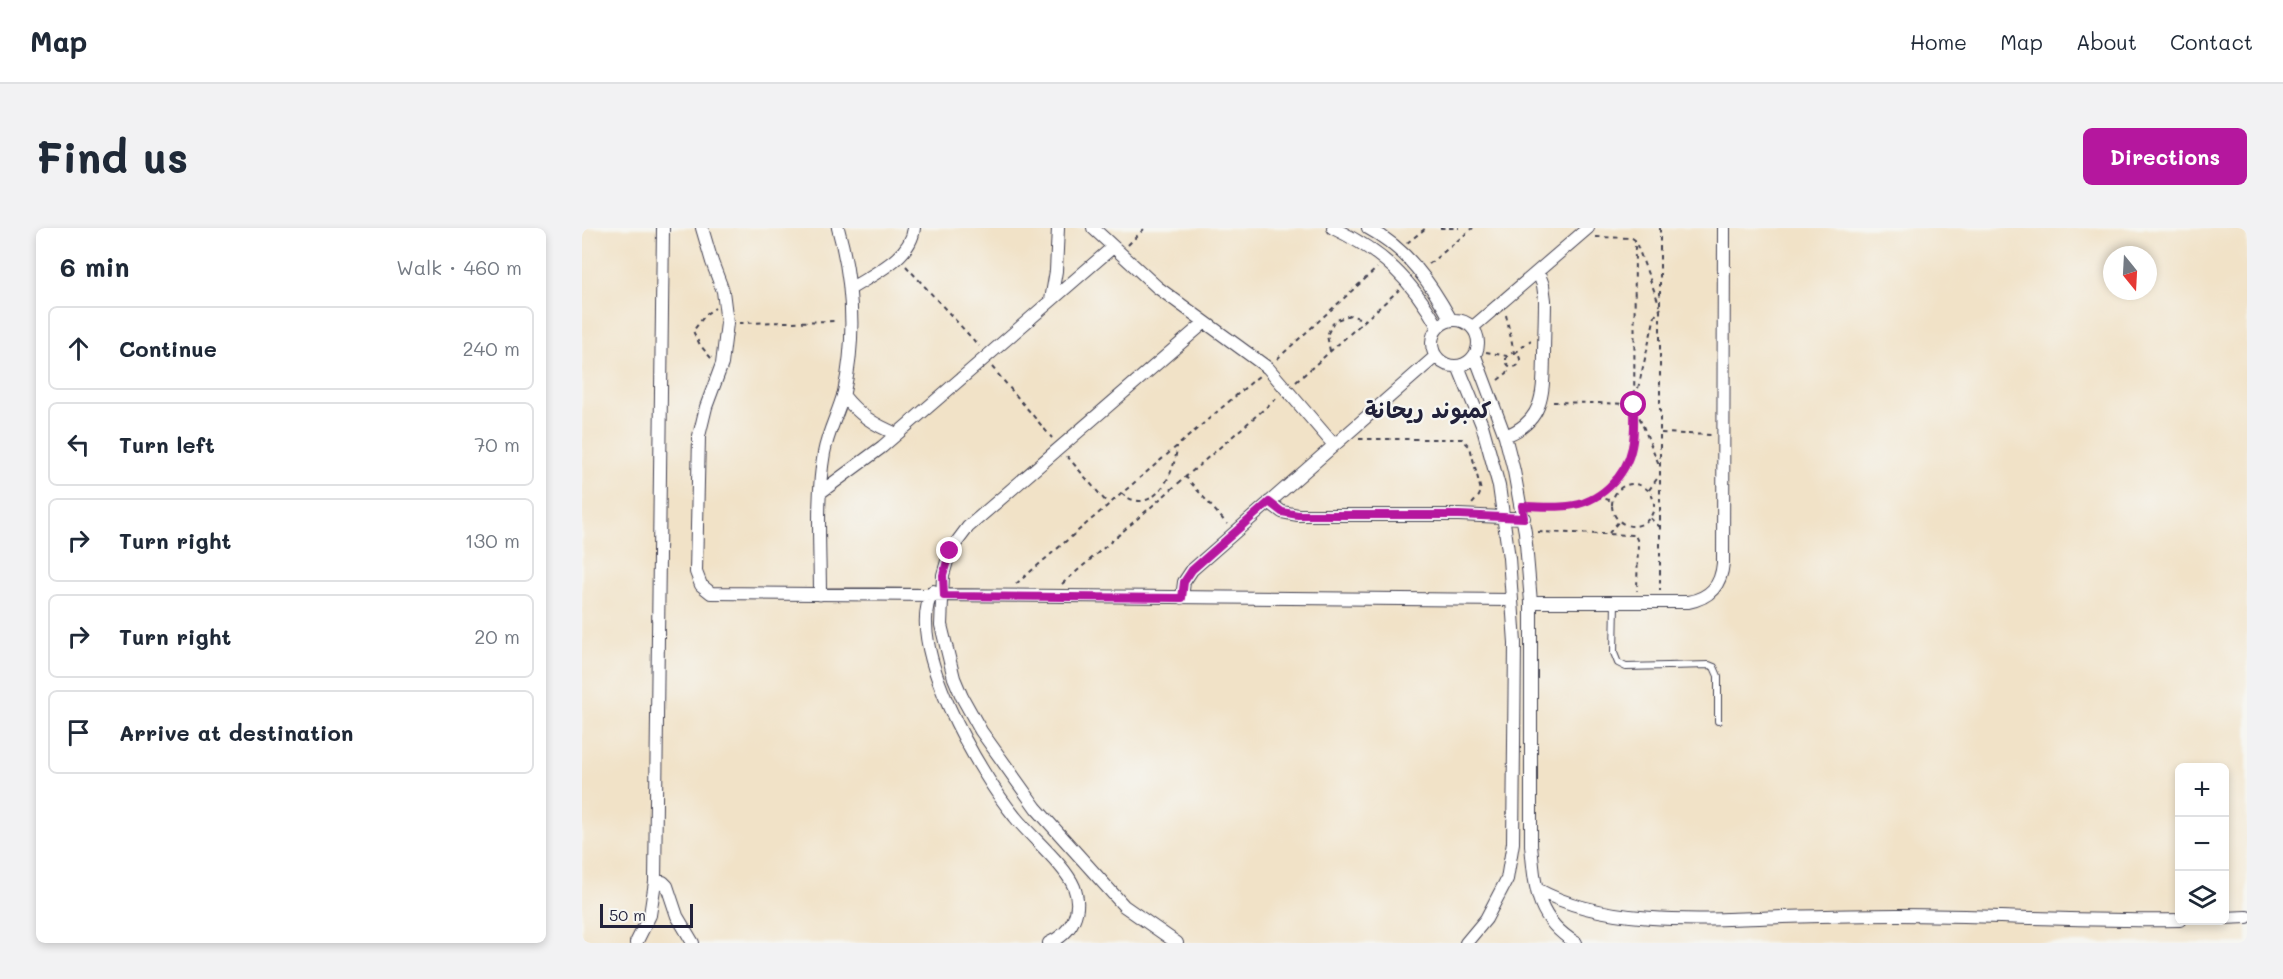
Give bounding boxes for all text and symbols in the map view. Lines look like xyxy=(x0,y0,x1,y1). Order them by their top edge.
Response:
text: Map xyxy=(30,23,87,59)
text: Home xyxy=(1910,28,1967,55)
text: Map xyxy=(2000,28,2043,55)
text: About xyxy=(2076,28,2137,55)
text: Contact xyxy=(2170,28,2253,55)
button: Directions xyxy=(2083,128,2247,185)
text: Find us xyxy=(36,129,188,184)
north arrow xyxy=(2103,246,2157,300)
text: 6 min xyxy=(60,250,129,284)
text: Walk · 460 m xyxy=(396,254,522,280)
icon: ahead xyxy=(62,332,95,365)
text: Continue xyxy=(119,334,217,363)
text: 240 m xyxy=(462,335,520,361)
route start xyxy=(1620,391,1646,417)
district label: كمبوند ريحانة xyxy=(1365,395,1492,425)
icon: left xyxy=(62,428,95,461)
text: Turn left xyxy=(119,430,215,459)
text: 70 m xyxy=(474,431,520,457)
icon: right xyxy=(62,524,95,557)
text: Turn right xyxy=(119,526,231,555)
text: 130 m xyxy=(465,527,520,553)
route end xyxy=(936,537,962,563)
icon: right xyxy=(62,620,95,653)
text: Turn right xyxy=(119,622,231,651)
text: 20 m xyxy=(474,623,520,649)
icon: arrive xyxy=(62,716,95,749)
text: Arrive at destination xyxy=(119,718,354,747)
map controls xyxy=(2175,763,2229,925)
button: + xyxy=(2175,763,2229,817)
button: − xyxy=(2175,817,2229,871)
button: layers xyxy=(2175,871,2229,925)
scale bar xyxy=(600,901,693,928)
text: 50 m xyxy=(609,904,646,925)

